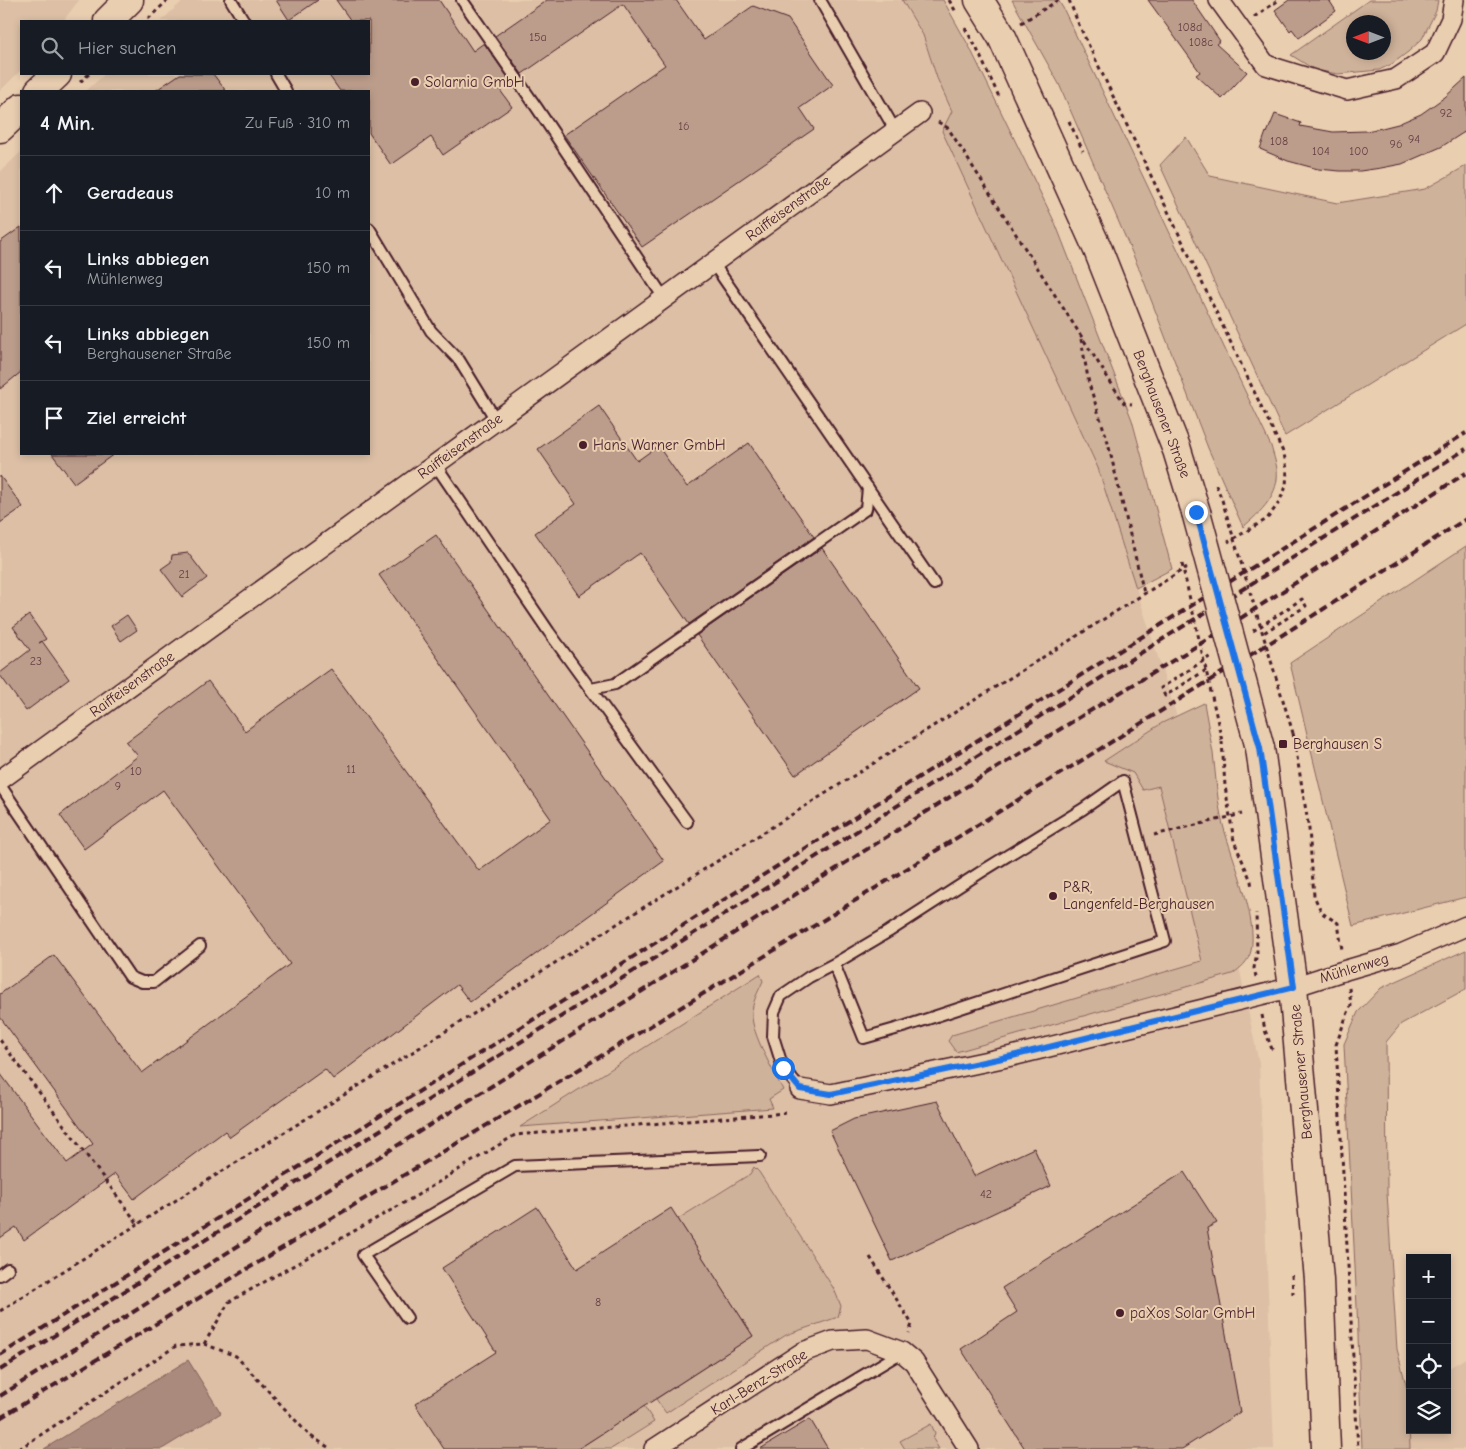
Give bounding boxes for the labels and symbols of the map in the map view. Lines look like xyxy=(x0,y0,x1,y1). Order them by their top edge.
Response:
north arrow xyxy=(1346,15,1391,60)
house number: 108d xyxy=(1178,20,1202,34)
house number: 15a xyxy=(529,30,547,44)
house number: 108c xyxy=(1189,35,1213,49)
place label: Solarnia GmbH xyxy=(425,73,525,91)
marker: Solarnia GmbH xyxy=(409,76,421,88)
house number: 92 xyxy=(1440,106,1452,120)
house number: 16 xyxy=(678,119,690,133)
house number: 94 xyxy=(1408,132,1420,146)
house number: 108 xyxy=(1270,134,1288,148)
house number: 96 xyxy=(1390,137,1402,151)
house number: 104 xyxy=(1312,144,1330,158)
house number: 100 xyxy=(1349,144,1369,158)
street label: Raiffeisenstraße xyxy=(742,171,834,245)
street label: Berghausener Straße xyxy=(1129,347,1195,481)
street label: Raiffeisenstraße xyxy=(414,409,506,483)
place label: Hans Warner GmbH xyxy=(593,436,726,454)
marker: Hans Warner GmbH xyxy=(577,439,589,451)
route end xyxy=(1185,501,1208,524)
house number: 21 xyxy=(178,567,190,581)
street label: Raiffeisenstraße xyxy=(86,647,178,721)
house number: 23 xyxy=(30,654,42,668)
place label: Berghausen S xyxy=(1293,735,1382,753)
marker: Berghausen S xyxy=(1277,738,1289,750)
house number: 11 xyxy=(346,762,356,776)
house number: 10 xyxy=(130,764,142,778)
house number: 9 xyxy=(115,779,121,793)
place label: P&R, Langenfeld-Berghausen xyxy=(1063,878,1214,913)
marker: P&R, Langenfeld-Berghausen xyxy=(1047,890,1059,902)
street label: Mühlenweg xyxy=(1317,949,1391,987)
street label: Berghausener Straße xyxy=(1286,1003,1316,1140)
route start xyxy=(772,1057,795,1080)
house number: 42 xyxy=(980,1187,992,1201)
house number: 8 xyxy=(595,1295,601,1309)
place label: paXos Solar GmbH xyxy=(1130,1304,1255,1322)
marker: paXos Solar GmbH xyxy=(1114,1307,1126,1319)
street label: Karl-Benz-Straße xyxy=(707,1345,811,1419)

